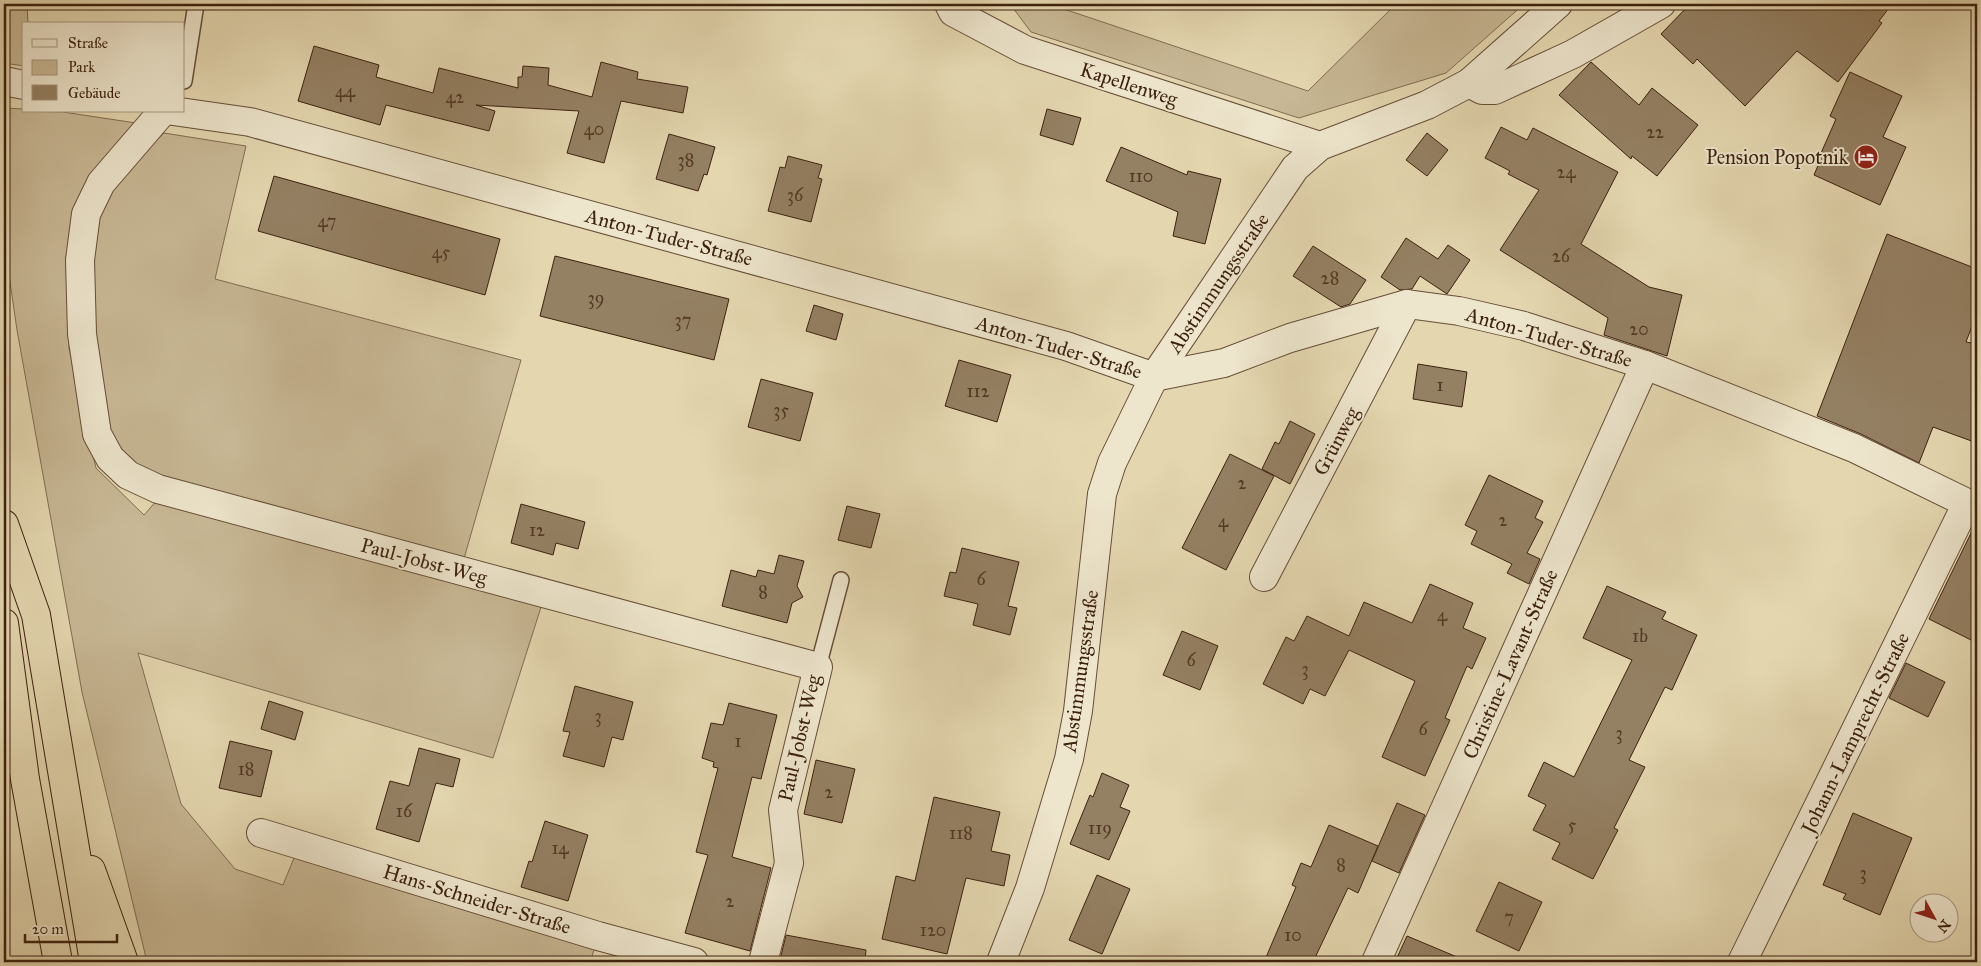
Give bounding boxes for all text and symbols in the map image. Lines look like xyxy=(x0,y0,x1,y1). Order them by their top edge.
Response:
legend xyxy=(22,22,185,112)
text: Straße xyxy=(68,34,108,52)
street label: Kapellenweg xyxy=(1077,57,1181,112)
text: Park xyxy=(68,58,95,76)
house number: 44 xyxy=(335,80,356,102)
text: Gebäude xyxy=(68,84,121,102)
house number: 42 xyxy=(446,86,465,108)
house number: 40 xyxy=(584,118,604,140)
house number: 22 xyxy=(1646,121,1664,143)
hotel icon: Pension Popotnik xyxy=(1853,144,1879,170)
place label: Pension Popotnik xyxy=(1706,145,1849,169)
house number: 38 xyxy=(678,149,694,171)
house number: 24 xyxy=(1557,161,1576,183)
house number: 110 xyxy=(1129,165,1153,187)
house number: 36 xyxy=(787,184,804,206)
street label: Anton-Tuder-Straße xyxy=(582,203,755,271)
street label: Abstimmungsstraße xyxy=(1162,208,1275,359)
house number: 47 xyxy=(318,210,336,232)
house number: 45 xyxy=(432,241,451,263)
house number: 26 xyxy=(1552,245,1571,267)
house number: 28 xyxy=(1321,267,1339,289)
house number: 39 xyxy=(588,287,604,309)
street label: Anton-Tuder-Straße xyxy=(1462,301,1635,372)
house number: 37 xyxy=(675,309,691,331)
street label: Anton-Tuder-Straße xyxy=(972,310,1145,384)
house number: 20 xyxy=(1629,318,1649,340)
house number: 1 xyxy=(1436,374,1444,396)
house number: 112 xyxy=(966,380,990,402)
house number: 35 xyxy=(773,399,789,421)
street label: Grünweg xyxy=(1308,402,1365,480)
house number: 2 xyxy=(1238,472,1247,494)
house number: 2 xyxy=(1499,509,1508,531)
house number: 4 xyxy=(1218,510,1229,532)
house number: 12 xyxy=(529,519,545,541)
street label: Paul-Jobst-Weg xyxy=(358,533,490,591)
street label: Christine-Lavant-Straße xyxy=(1457,565,1563,763)
house number: 6 xyxy=(976,568,986,590)
house number: 8 xyxy=(758,581,768,603)
street label: Abstimmungsstraße xyxy=(1057,588,1104,755)
house number: 4 xyxy=(1437,604,1448,626)
house number: 1b xyxy=(1632,625,1648,647)
street label: Johann-Lamprecht-Straße xyxy=(1795,628,1915,840)
house number: 6 xyxy=(1186,649,1196,671)
house number: 3 xyxy=(1301,658,1309,680)
street label: Paul-Jobst-Weg xyxy=(773,671,826,804)
house number: 3 xyxy=(594,705,602,727)
house number: 6 xyxy=(1418,718,1428,740)
house number: 3 xyxy=(1615,722,1623,744)
house number: 1 xyxy=(734,730,742,752)
house number: 18 xyxy=(238,758,254,780)
house number: 2 xyxy=(825,781,834,803)
house number: 16 xyxy=(396,800,413,822)
house number: 5 xyxy=(1568,814,1577,836)
house number: 119 xyxy=(1088,817,1112,839)
house number: 118 xyxy=(949,822,973,844)
house number: 14 xyxy=(551,837,570,859)
house number: 8 xyxy=(1336,854,1346,876)
street label: Hans-Schneider-Straße xyxy=(380,859,574,939)
house number: 3 xyxy=(1859,862,1867,884)
house number: 2 xyxy=(726,890,735,912)
north arrow xyxy=(1908,894,1958,944)
house number: 7 xyxy=(1504,906,1514,928)
scale bar xyxy=(25,911,118,943)
text: N xyxy=(1933,916,1954,936)
house number: 120 xyxy=(920,919,946,941)
text: 20 m xyxy=(32,920,64,938)
house number: 10 xyxy=(1284,924,1302,946)

